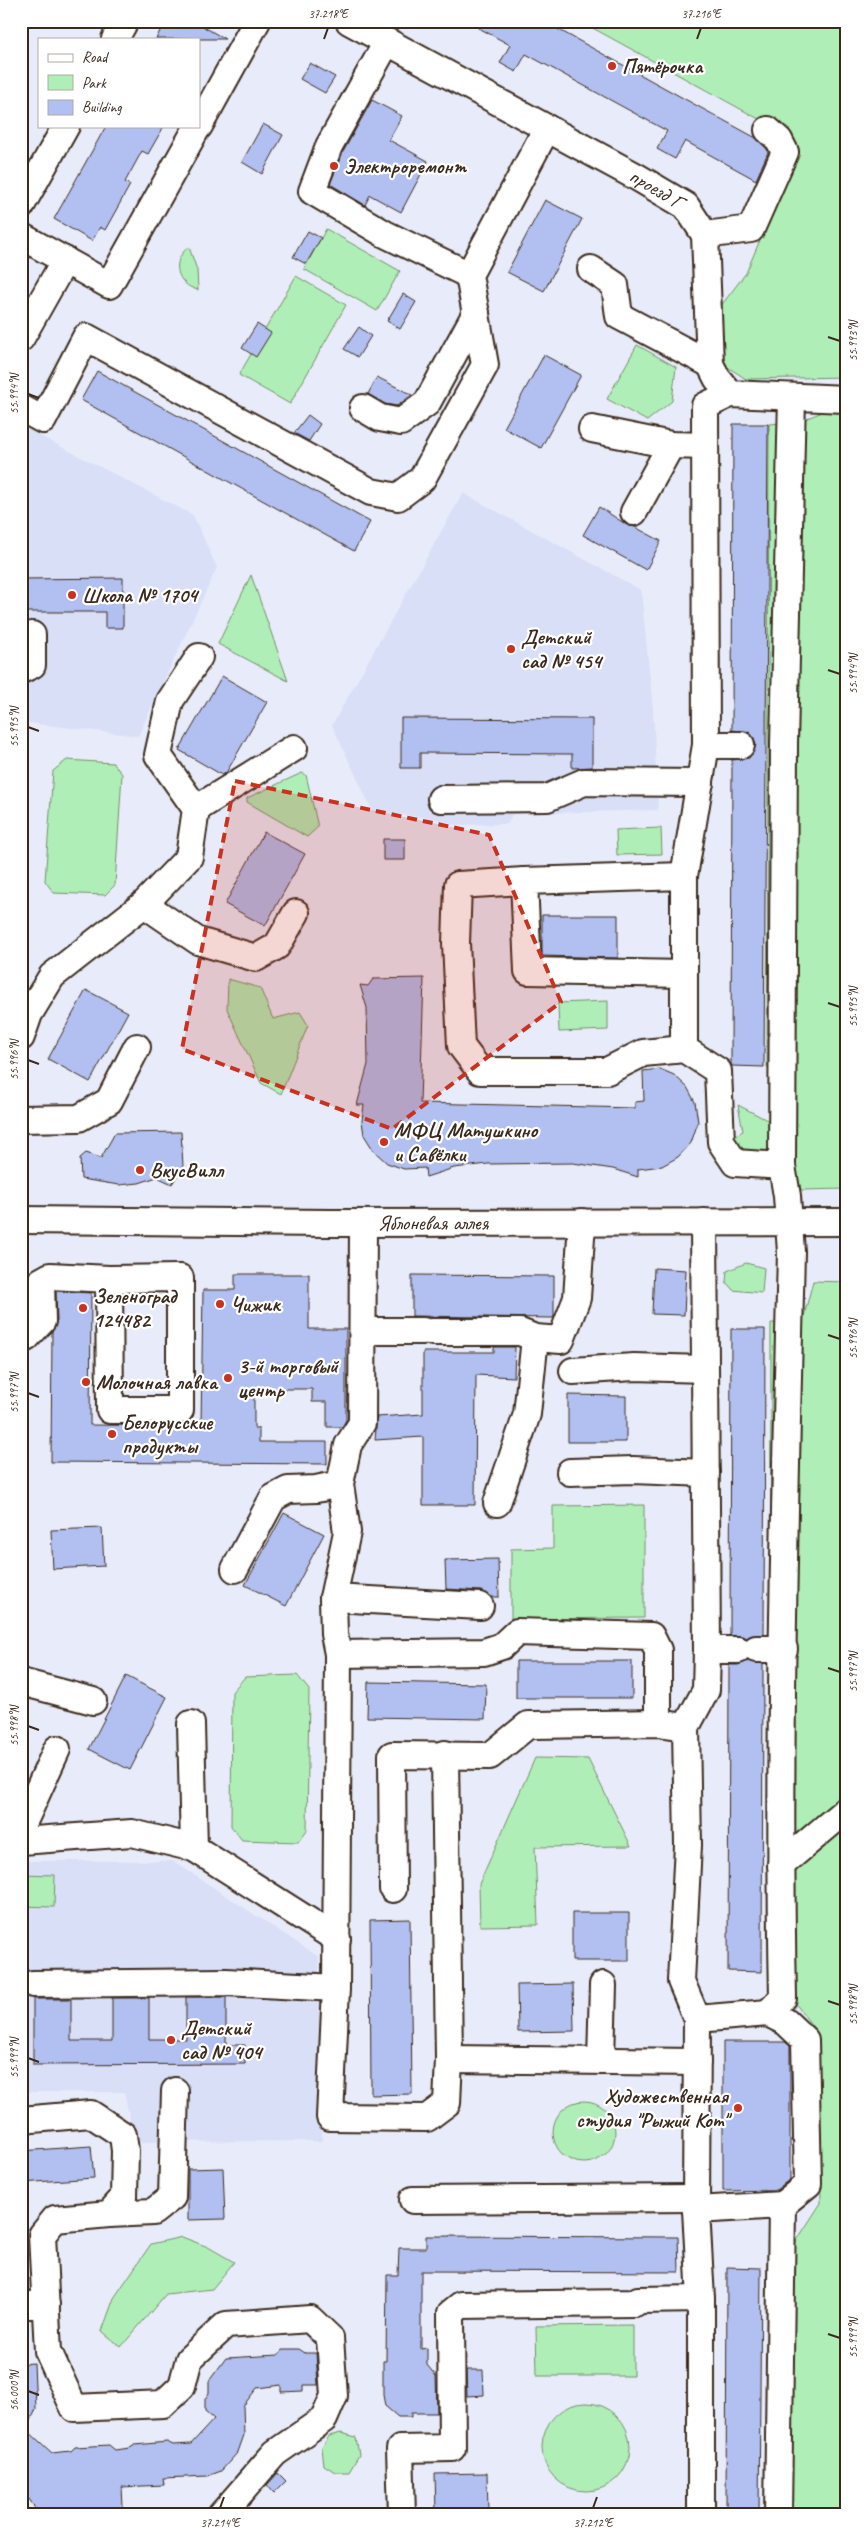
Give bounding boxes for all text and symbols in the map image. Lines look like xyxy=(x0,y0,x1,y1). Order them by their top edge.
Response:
text: 37.218°E xyxy=(308,6,349,22)
text: 37.216°E xyxy=(681,6,722,22)
legend xyxy=(38,38,200,128)
text: Road xyxy=(82,48,109,67)
place label: Пятёрочка xyxy=(622,53,704,79)
marker: Пятёрочка xyxy=(606,60,618,72)
text: Park xyxy=(82,74,107,93)
text: Building xyxy=(82,98,122,117)
place label: Электроремонт xyxy=(344,153,468,179)
marker: Электроремонт xyxy=(328,160,340,172)
street label: проезд Г xyxy=(625,162,692,217)
text: 55.993°N xyxy=(845,319,861,361)
text: 55.994°N xyxy=(6,372,22,414)
place label: Школа № 1704 xyxy=(82,582,200,608)
marker: Школа № 1704 xyxy=(66,589,78,601)
place label: Детский сад № 454 xyxy=(521,624,604,674)
marker: Детский сад № 454 xyxy=(505,643,517,655)
text: 55.994°N xyxy=(845,652,861,694)
text: 55.995°N xyxy=(6,705,22,747)
text: 55.995°N xyxy=(845,985,861,1027)
text: 55.996°N xyxy=(6,1038,22,1080)
place label: МФЦ Матушкино и Савёлки xyxy=(394,1117,538,1167)
marker: МФЦ Матушкино и Савёлки xyxy=(378,1136,390,1148)
place label: ВкусВилл xyxy=(150,1157,225,1183)
marker: ВкусВилл xyxy=(134,1164,146,1176)
street label: Яблоневая аллея xyxy=(378,1210,490,1236)
place label: Зеленоград 124482 xyxy=(93,1283,179,1333)
place label: Чижик xyxy=(230,1291,281,1317)
marker: Чижик xyxy=(214,1298,226,1310)
marker: Зеленоград 124482 xyxy=(77,1302,89,1314)
text: 55.996°N xyxy=(845,1317,861,1359)
place label: 3-й торговый центр xyxy=(238,1353,340,1403)
place label: Молочная лавка xyxy=(96,1369,219,1395)
text: 55.997°N xyxy=(6,1371,22,1413)
marker: 3-й торговый центр xyxy=(222,1372,234,1384)
marker: Молочная лавка xyxy=(80,1376,92,1388)
place label: Белорусские продукты xyxy=(122,1409,214,1460)
marker: Белорусские продукты xyxy=(106,1428,118,1440)
text: 55.997°N xyxy=(845,1650,861,1692)
text: 55.998°N xyxy=(6,1704,22,1746)
text: 55.998°N xyxy=(845,1983,861,2025)
place label: Детский сад № 404 xyxy=(181,2015,264,2065)
marker: Детский сад № 404 xyxy=(165,2034,177,2046)
text: 55.999°N xyxy=(6,2036,22,2078)
place label: Художественная студия "Рыжий Кот" xyxy=(576,2083,733,2133)
marker: Художественная студия "Рыжий Кот" xyxy=(732,2102,744,2114)
text: 55.999°N xyxy=(845,2316,861,2358)
text: 56.000°N xyxy=(6,2369,22,2411)
text: 37.214°E xyxy=(200,2515,241,2531)
text: 37.212°E xyxy=(573,2515,614,2531)

